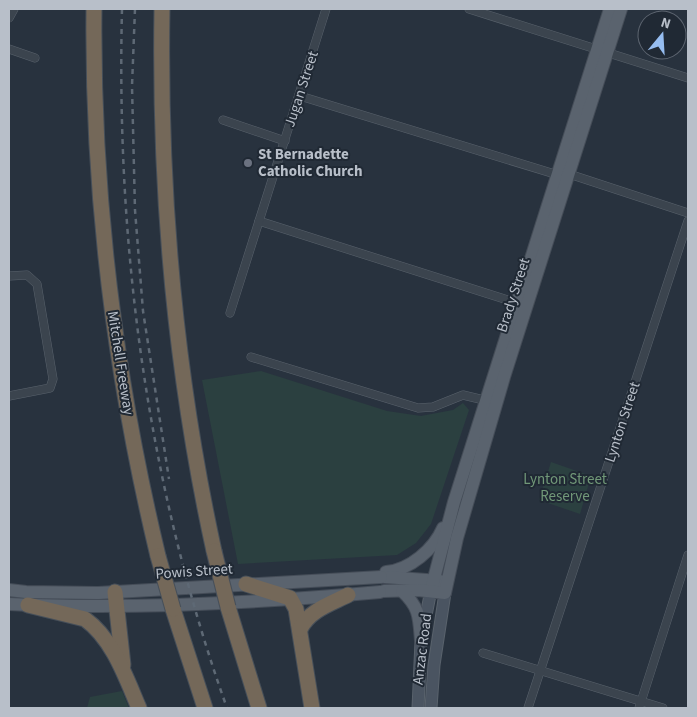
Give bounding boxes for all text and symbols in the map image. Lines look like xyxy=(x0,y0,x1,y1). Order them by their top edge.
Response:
north arrow xyxy=(637,10,687,60)
text: N xyxy=(658,13,673,35)
street label: Jugan Street xyxy=(279,48,324,130)
place label: St Bernadette Catholic Church xyxy=(258,144,363,182)
marker: St Bernadette Catholic Church xyxy=(242,157,254,169)
street label: Brady Street xyxy=(492,255,535,335)
street label: Mitchell Freeway xyxy=(102,310,139,417)
street label: Lynton Street xyxy=(600,379,645,465)
park label: Lynton Street Reserve xyxy=(523,469,607,507)
street label: Powis Street xyxy=(155,558,233,585)
street label: Anzac Road xyxy=(408,612,437,686)

